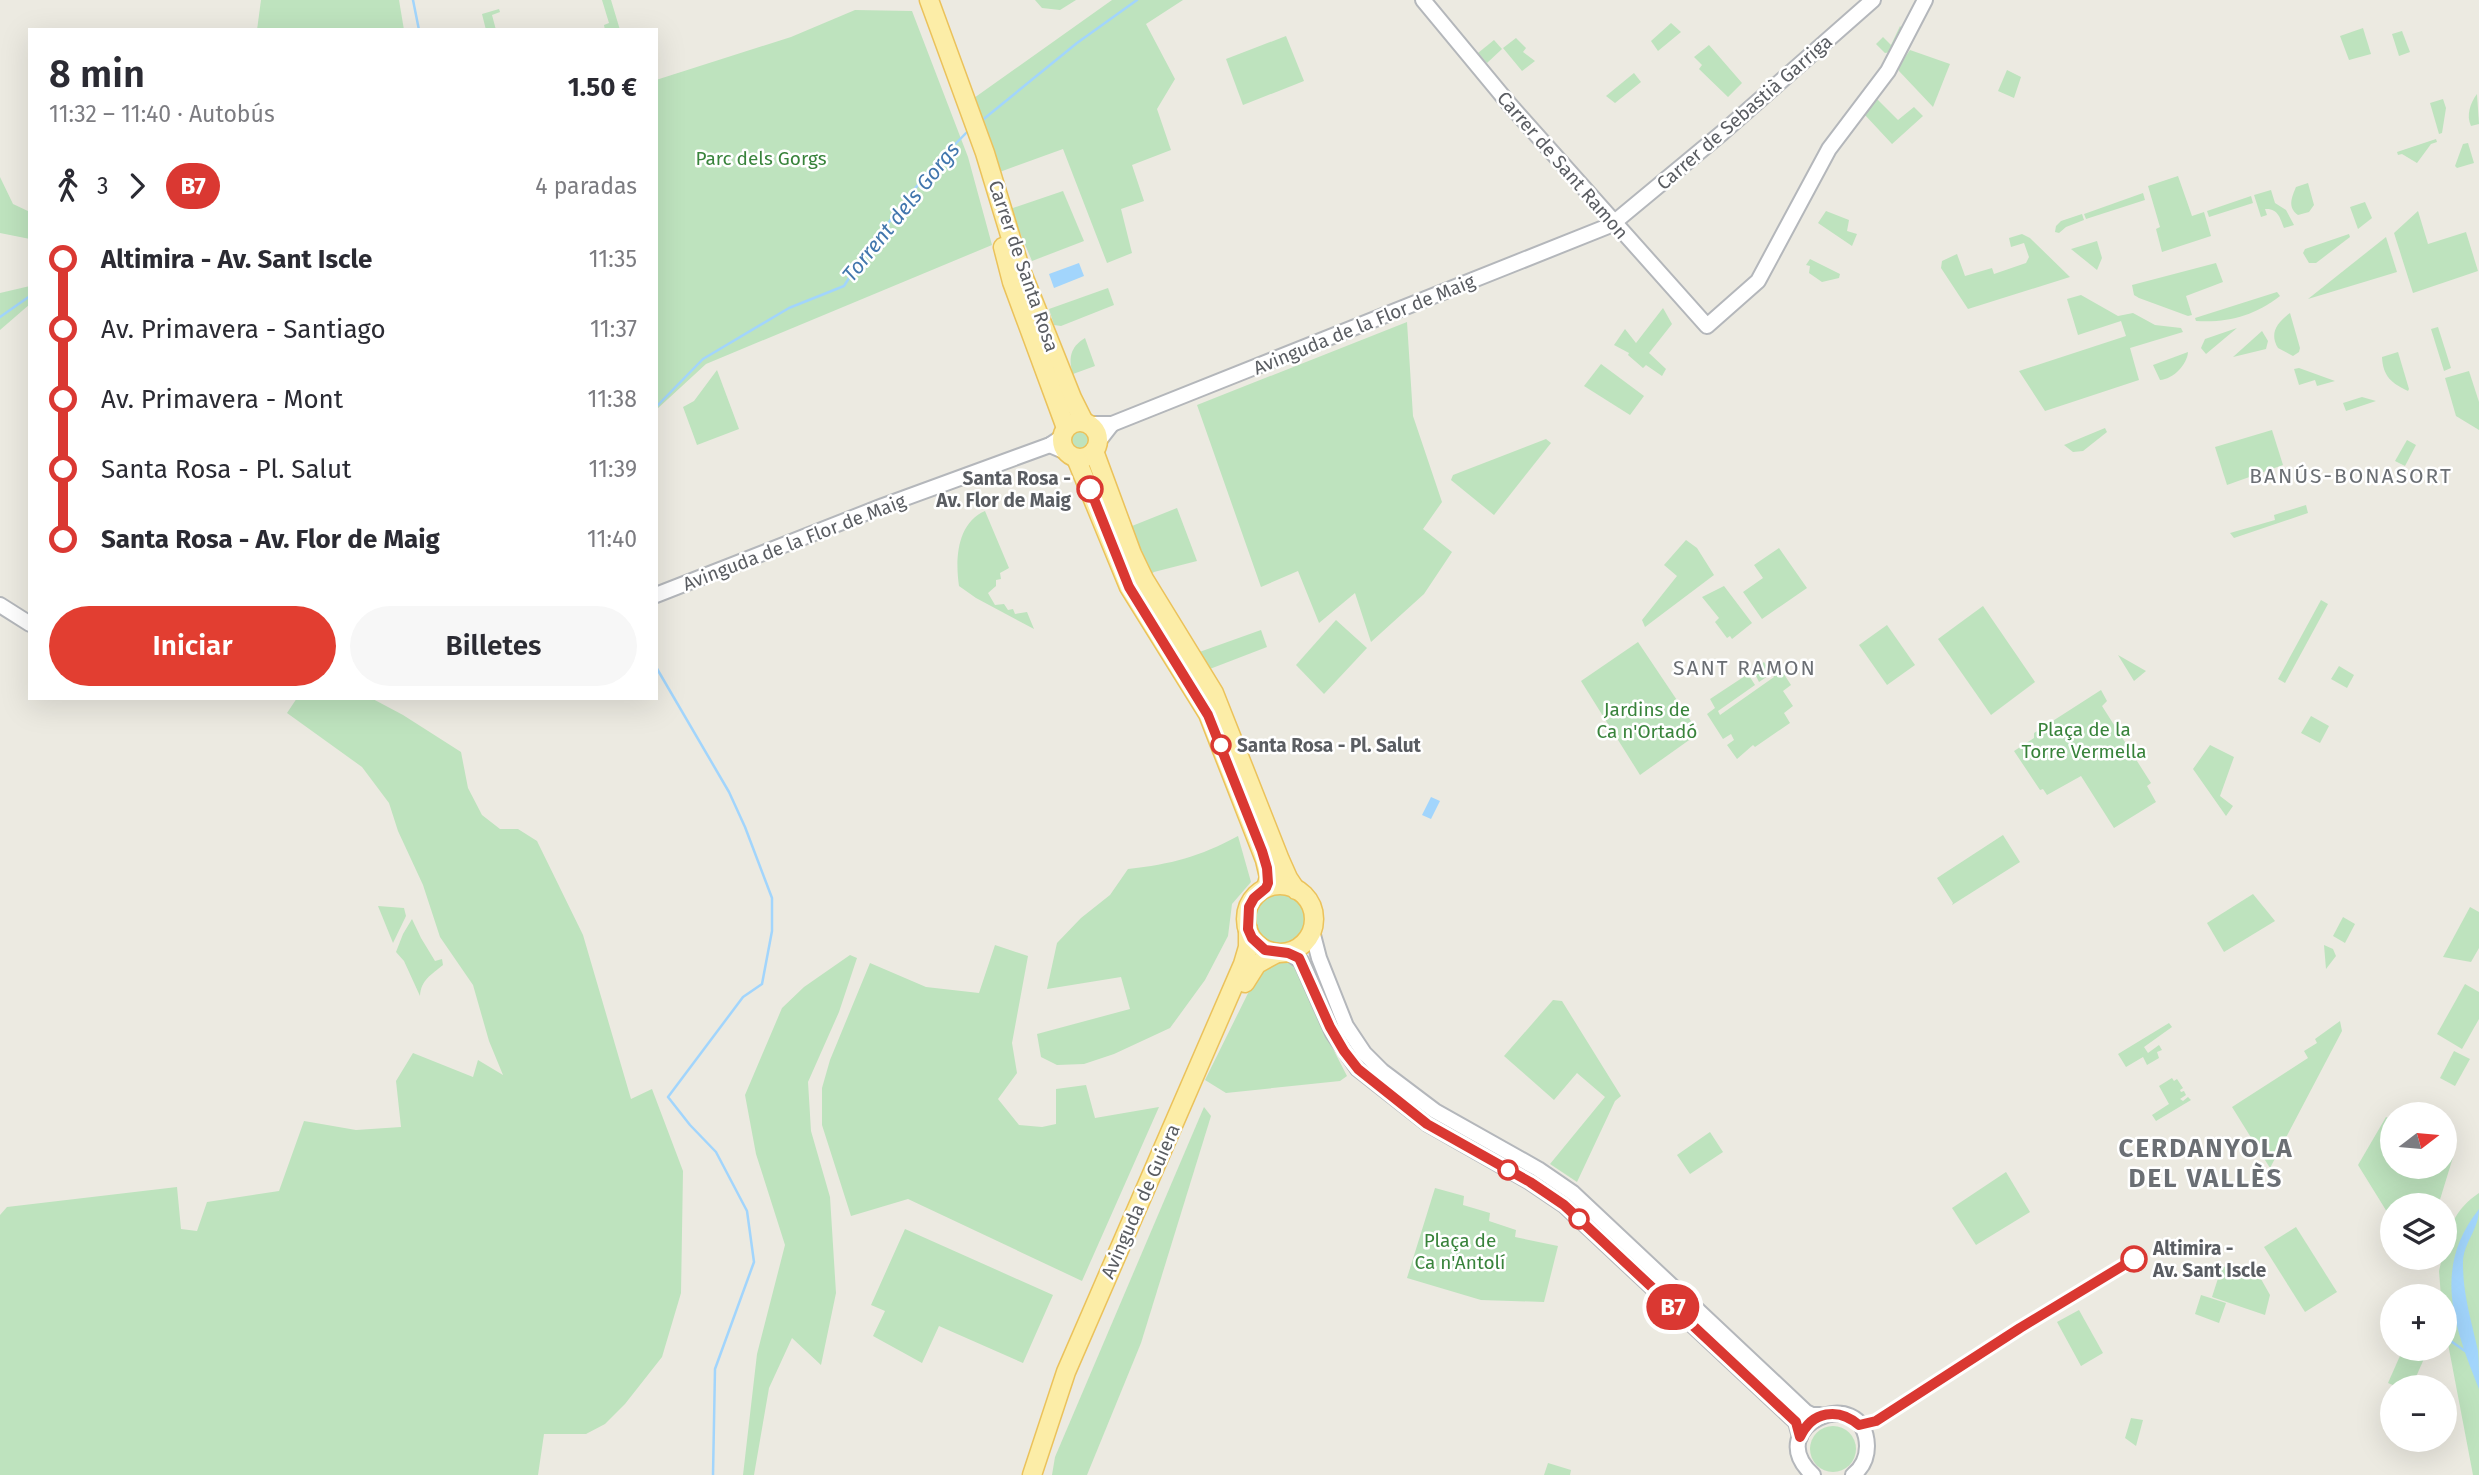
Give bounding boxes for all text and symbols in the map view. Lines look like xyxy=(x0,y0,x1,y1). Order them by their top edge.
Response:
street label: Carrer de Sebastià Garriga xyxy=(1652,30,1837,195)
text: 8 min xyxy=(49,51,145,97)
text: 1.50 € xyxy=(568,72,637,103)
street label: Carrer de Sant Ramon xyxy=(1492,87,1633,244)
text: 11:32 – 11:40 · Autobús xyxy=(49,100,275,128)
water label: Torrent dels Gorgs xyxy=(837,137,965,287)
park label: Parc dels Gorgs xyxy=(695,147,827,170)
icon: walk xyxy=(49,167,87,205)
icon: forward xyxy=(118,167,156,205)
text: 3 xyxy=(97,172,108,200)
text: B7 xyxy=(180,172,206,200)
text: 4 paradas xyxy=(535,172,637,200)
street label: Carrer de Santa Rosa xyxy=(983,178,1064,355)
text: Altimira - Av. Sant Iscle xyxy=(101,244,372,275)
text: 11:35 xyxy=(589,245,637,273)
street label: Avinguda de la Flor de Maig xyxy=(1250,269,1478,380)
text: Av. Primavera - Santiago xyxy=(101,314,386,345)
text: 11:37 xyxy=(590,315,637,343)
text: Av. Primavera - Mont xyxy=(101,384,343,415)
text: 11:38 xyxy=(588,385,637,413)
text: Santa Rosa - Pl. Salut xyxy=(101,454,351,485)
text: 11:39 xyxy=(588,455,637,483)
district label: BANÚS-BONASORT xyxy=(2249,463,2453,489)
place label: Santa Rosa - Av. Flor de Maig xyxy=(935,467,1072,512)
marker: Santa Rosa - Av. Flor de Maig xyxy=(1077,476,1103,502)
street label: Avinguda de la Flor de Maig xyxy=(679,489,909,596)
text: Santa Rosa - Av. Flor de Maig xyxy=(101,524,440,555)
text: 11:40 xyxy=(587,525,637,553)
button: Iniciar xyxy=(49,606,336,686)
button: Billetes xyxy=(350,606,637,686)
district label: SANT RAMON xyxy=(1673,655,1817,681)
park label: Jardins de Ca n'Ortadó xyxy=(1597,698,1697,743)
park label: Plaça de la Torre Vermella xyxy=(2021,718,2147,763)
place label: Santa Rosa - Pl. Salut xyxy=(1237,734,1422,757)
marker: Santa Rosa - Pl. Salut xyxy=(1211,735,1231,755)
north arrow xyxy=(2380,1102,2457,1180)
map controls xyxy=(2380,1102,2457,1452)
street label: Avinguda de Guiera xyxy=(1096,1120,1185,1282)
district label: CERDANYOLA DEL VALLÈS xyxy=(2118,1133,2294,1194)
unlabelled marker xyxy=(1498,1160,1518,1180)
button: layers xyxy=(2380,1193,2457,1270)
unlabelled marker xyxy=(1569,1209,1589,1229)
park label: Plaça de Ca n'Antolí xyxy=(1415,1229,1505,1274)
place label: Altimira - Av. Sant Iscle xyxy=(2152,1237,2266,1282)
marker: Altimira - Av. Sant Iscle xyxy=(2121,1246,2147,1272)
line badge: B7 xyxy=(1642,1284,1704,1330)
button: + xyxy=(2380,1284,2457,1361)
text: B7 xyxy=(1660,1293,1686,1321)
button: − xyxy=(2380,1375,2457,1452)

